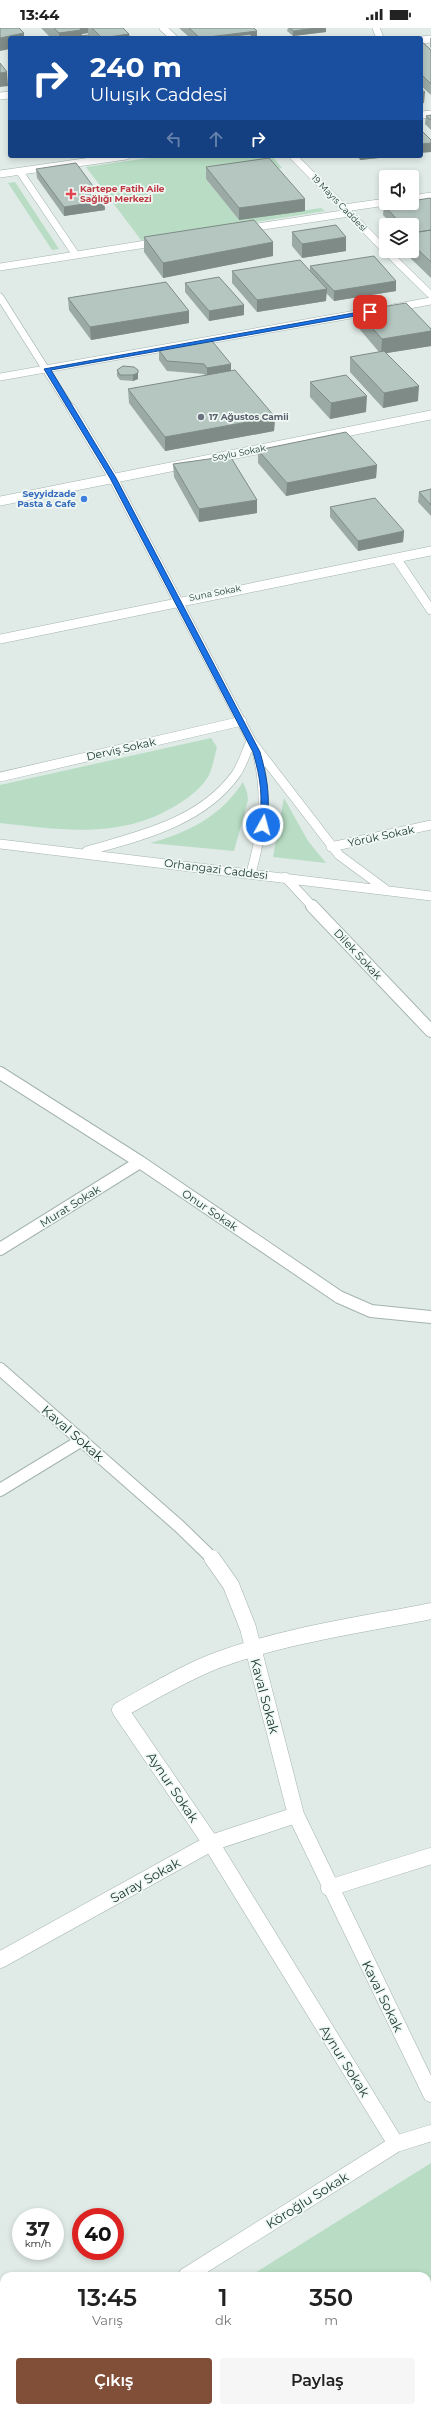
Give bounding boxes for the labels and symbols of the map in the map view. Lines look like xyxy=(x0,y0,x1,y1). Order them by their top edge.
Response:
street label: 19 Mayıs Caddesi xyxy=(309,172,369,233)
place label: Kartepe Fatih Aile Sağlığı Merkezi xyxy=(80,183,165,204)
marker: Kartepe Fatih Aile Sağlığı Merkezi xyxy=(65,188,77,200)
pin xyxy=(353,295,387,329)
place label: 17 Ağustos Camii xyxy=(209,411,289,422)
marker: 17 Ağustos Camii xyxy=(196,412,206,422)
street label: Soylu Sokak xyxy=(211,442,267,463)
place label: Seyyidzade Pasta & Cafe xyxy=(17,488,76,509)
marker: Seyyidzade Pasta & Cafe xyxy=(79,494,89,504)
street label: Suna Sokak xyxy=(188,582,242,603)
street label: Derviş Sokak xyxy=(85,734,157,764)
position arrow xyxy=(242,804,284,846)
street label: Yörük Sokak xyxy=(346,822,416,850)
street label: Orhangazi Caddesi xyxy=(163,856,269,882)
street label: Dilek Sokak xyxy=(331,926,385,983)
street label: Murat Sokak xyxy=(37,1182,103,1230)
street label: Onur Sokak xyxy=(179,1186,241,1234)
street label: Kaval Sokak xyxy=(39,1402,108,1465)
street label: Kaval Sokak xyxy=(247,1657,283,1736)
street label: Aynur Sokak xyxy=(144,1749,203,1825)
street label: Saray Sokak xyxy=(107,1854,183,1906)
street label: Kaval Sokak xyxy=(359,1958,407,2034)
street label: Aynur Sokak xyxy=(317,2022,373,2100)
street label: Köroğlu Sokak xyxy=(263,2168,351,2232)
speed limit sign: 40 xyxy=(72,2208,124,2260)

